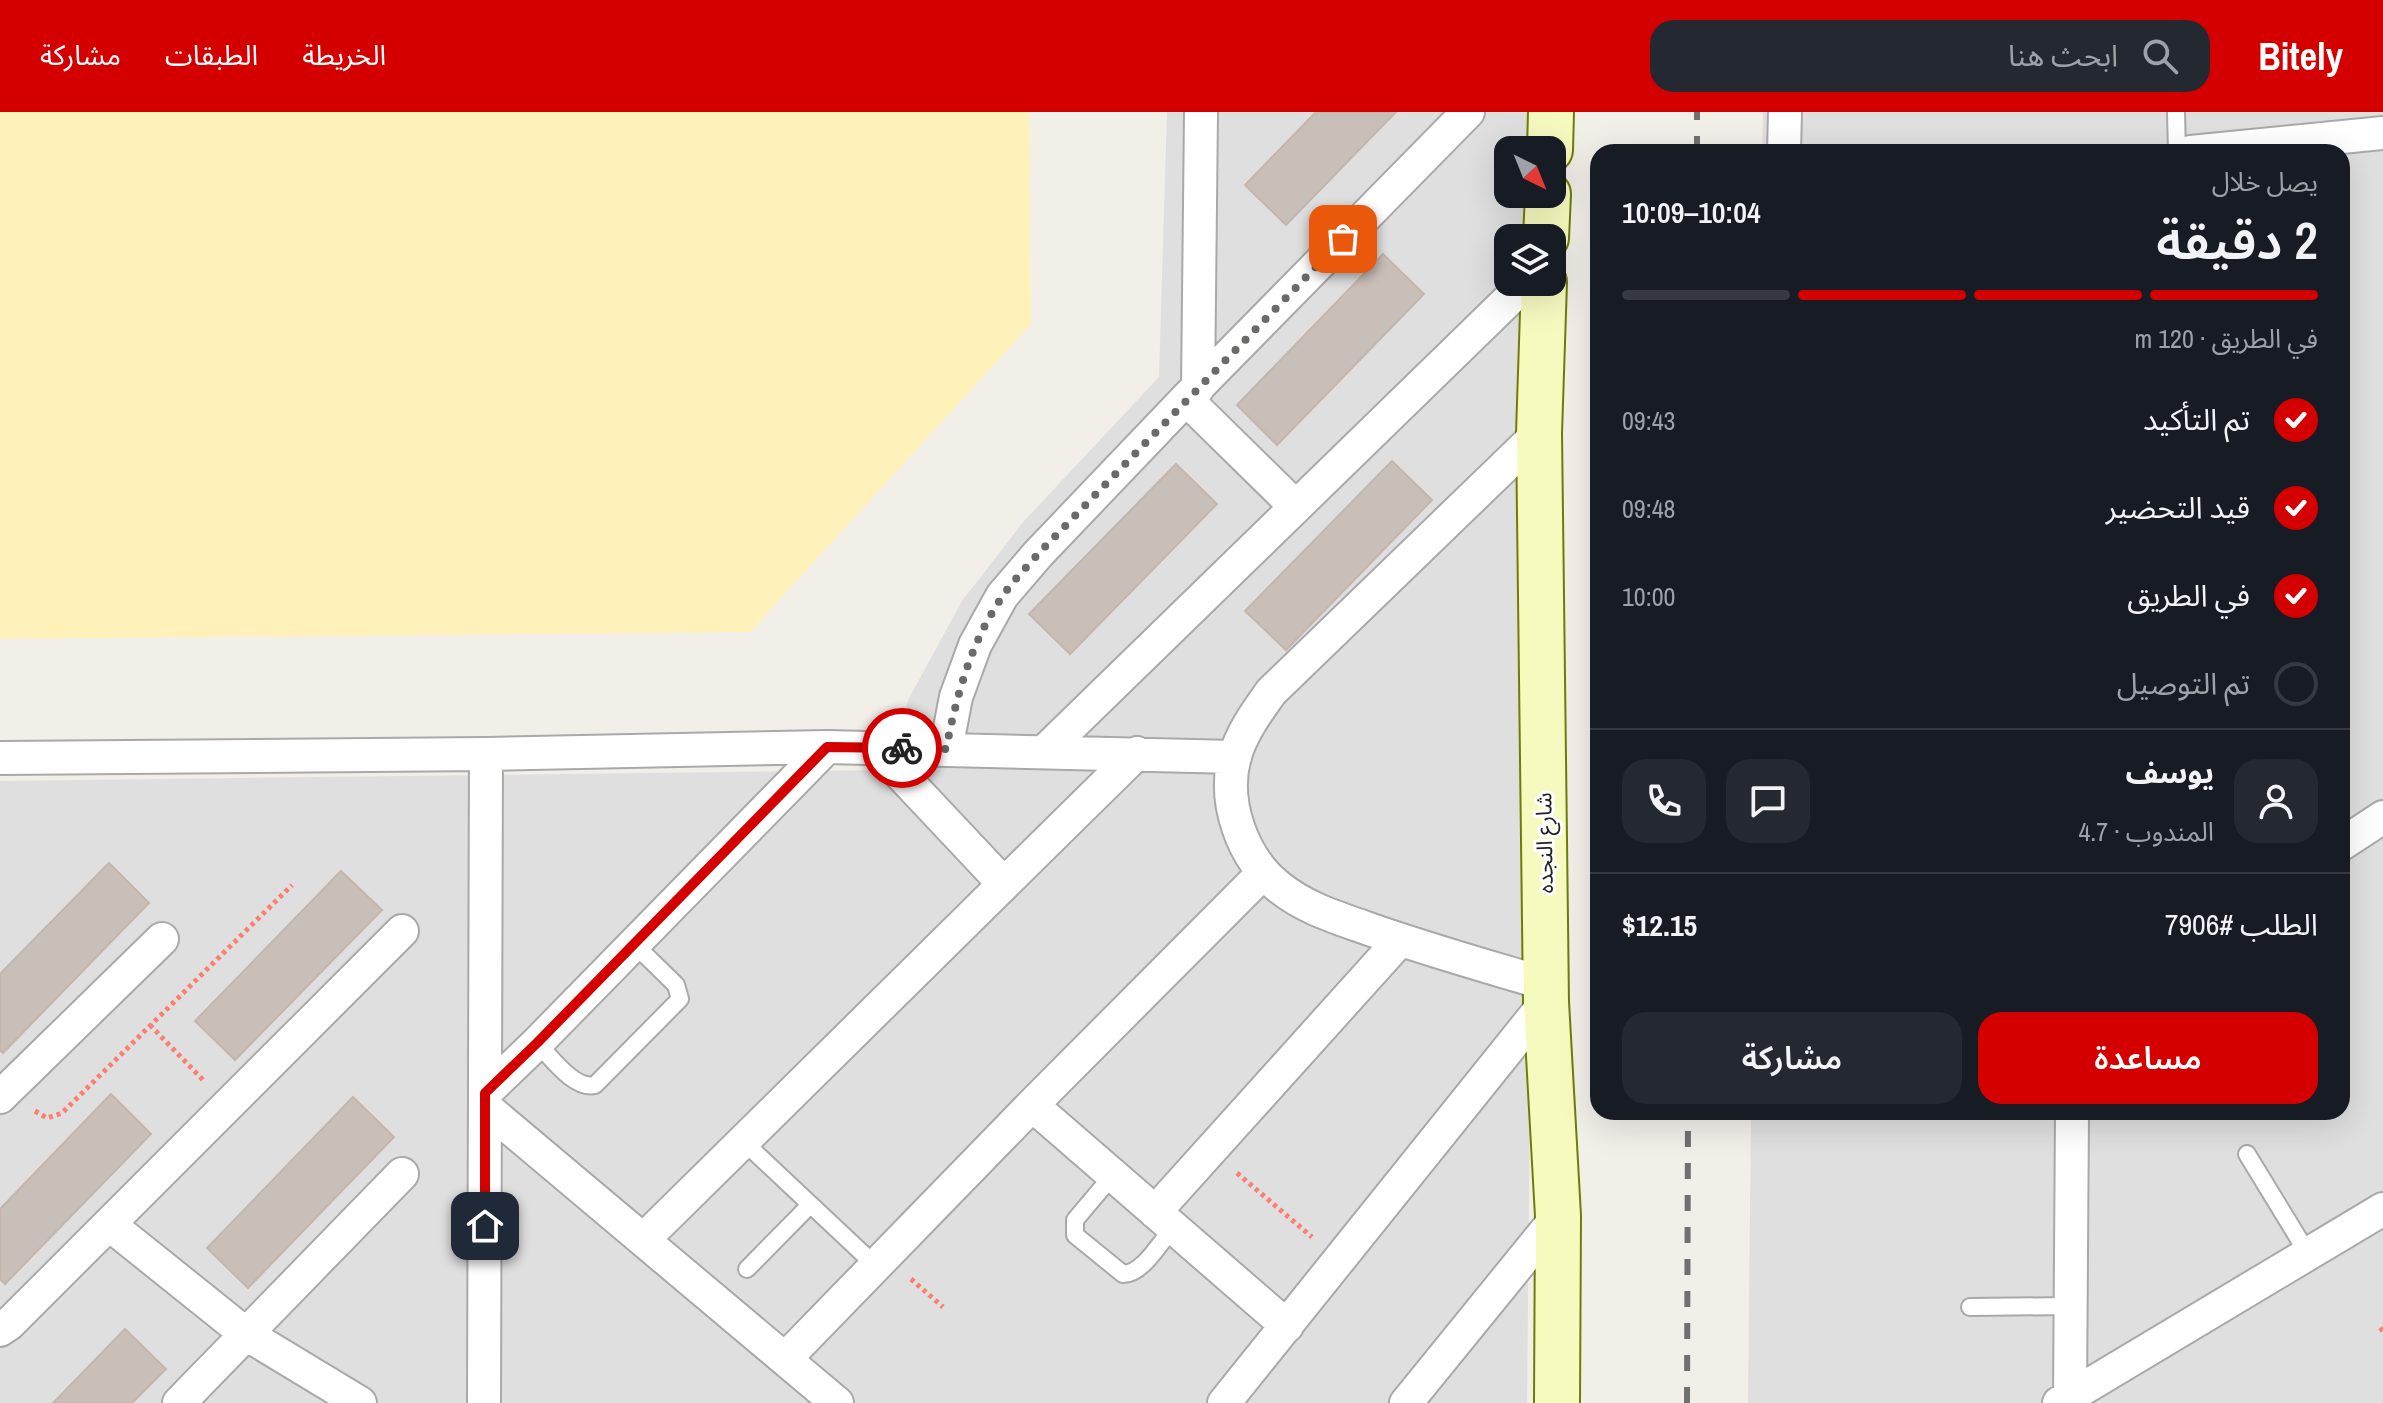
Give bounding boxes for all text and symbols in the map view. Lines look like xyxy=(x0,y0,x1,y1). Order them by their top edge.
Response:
search box xyxy=(1650,20,2210,92)
text: Bitely xyxy=(2258,31,2343,82)
icon: search xyxy=(2138,34,2182,78)
text: ابحث هنا xyxy=(2008,35,2118,75)
text: مشاركة xyxy=(40,36,121,74)
text: الطبقات xyxy=(165,36,258,74)
text: الخريطة xyxy=(302,36,386,74)
north arrow xyxy=(1494,136,1566,208)
map controls xyxy=(1494,136,1566,296)
text: يصل خلال xyxy=(2212,164,2318,199)
text: 10:04–10:09 xyxy=(1622,192,1761,232)
pin xyxy=(1309,205,1377,273)
text: 2 دقيقة xyxy=(2156,205,2318,275)
icon: bag xyxy=(1321,217,1365,261)
button: layers xyxy=(1494,224,1566,296)
text: في الطريق · 120 m xyxy=(2135,321,2318,356)
icon: check xyxy=(2274,398,2318,442)
text: تم التأكيد xyxy=(2143,399,2250,439)
text: 09:43 xyxy=(1622,403,1675,438)
icon: check xyxy=(2274,486,2318,530)
text: قيد التحضير xyxy=(2106,487,2250,527)
text: 09:48 xyxy=(1622,491,1675,526)
icon: check xyxy=(2274,574,2318,618)
text: في الطريق xyxy=(2127,575,2250,615)
text: 10:00 xyxy=(1622,579,1675,614)
text: تم التوصيل xyxy=(2117,663,2250,703)
courier xyxy=(862,708,942,788)
icon: bike xyxy=(880,726,924,770)
text: يوسف xyxy=(2126,752,2214,792)
button: phone xyxy=(1622,759,1706,843)
button: chat xyxy=(1726,759,1810,843)
button: person xyxy=(2234,759,2318,843)
street label: شارع النجده xyxy=(1528,792,1562,894)
text: المندوب · 4.7 xyxy=(2078,814,2214,849)
text: الطلب #7906 xyxy=(2165,904,2318,944)
text: $12.15 xyxy=(1622,905,1697,945)
button: مشاركة xyxy=(1622,1012,1962,1104)
button: مساعدة xyxy=(1978,1012,2318,1104)
pin xyxy=(451,1192,519,1260)
icon: home xyxy=(463,1204,507,1248)

